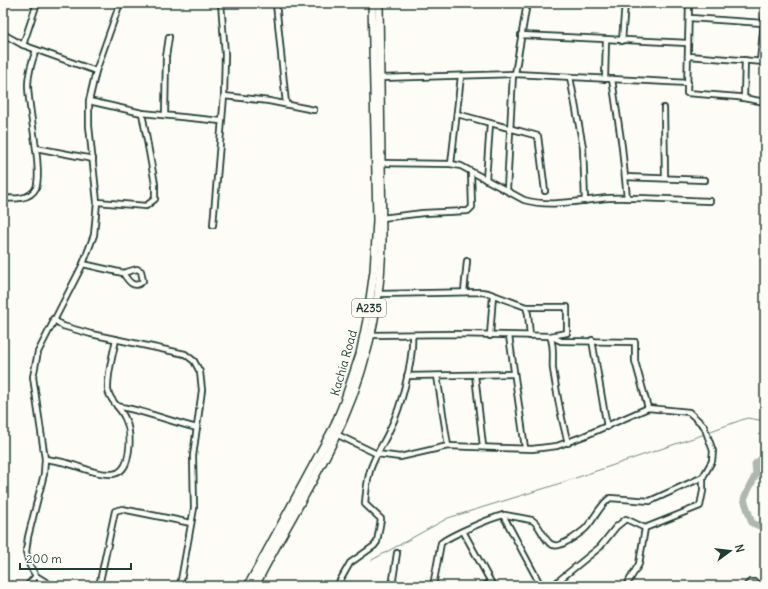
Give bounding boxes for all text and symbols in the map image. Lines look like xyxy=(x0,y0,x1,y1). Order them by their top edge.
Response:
road number: A235 xyxy=(352,299,386,317)
street label: Kachia Road xyxy=(327,328,360,397)
north arrow xyxy=(710,531,750,571)
text: N xyxy=(732,543,747,554)
scale bar xyxy=(20,545,131,571)
text: 200 m xyxy=(26,551,62,566)

